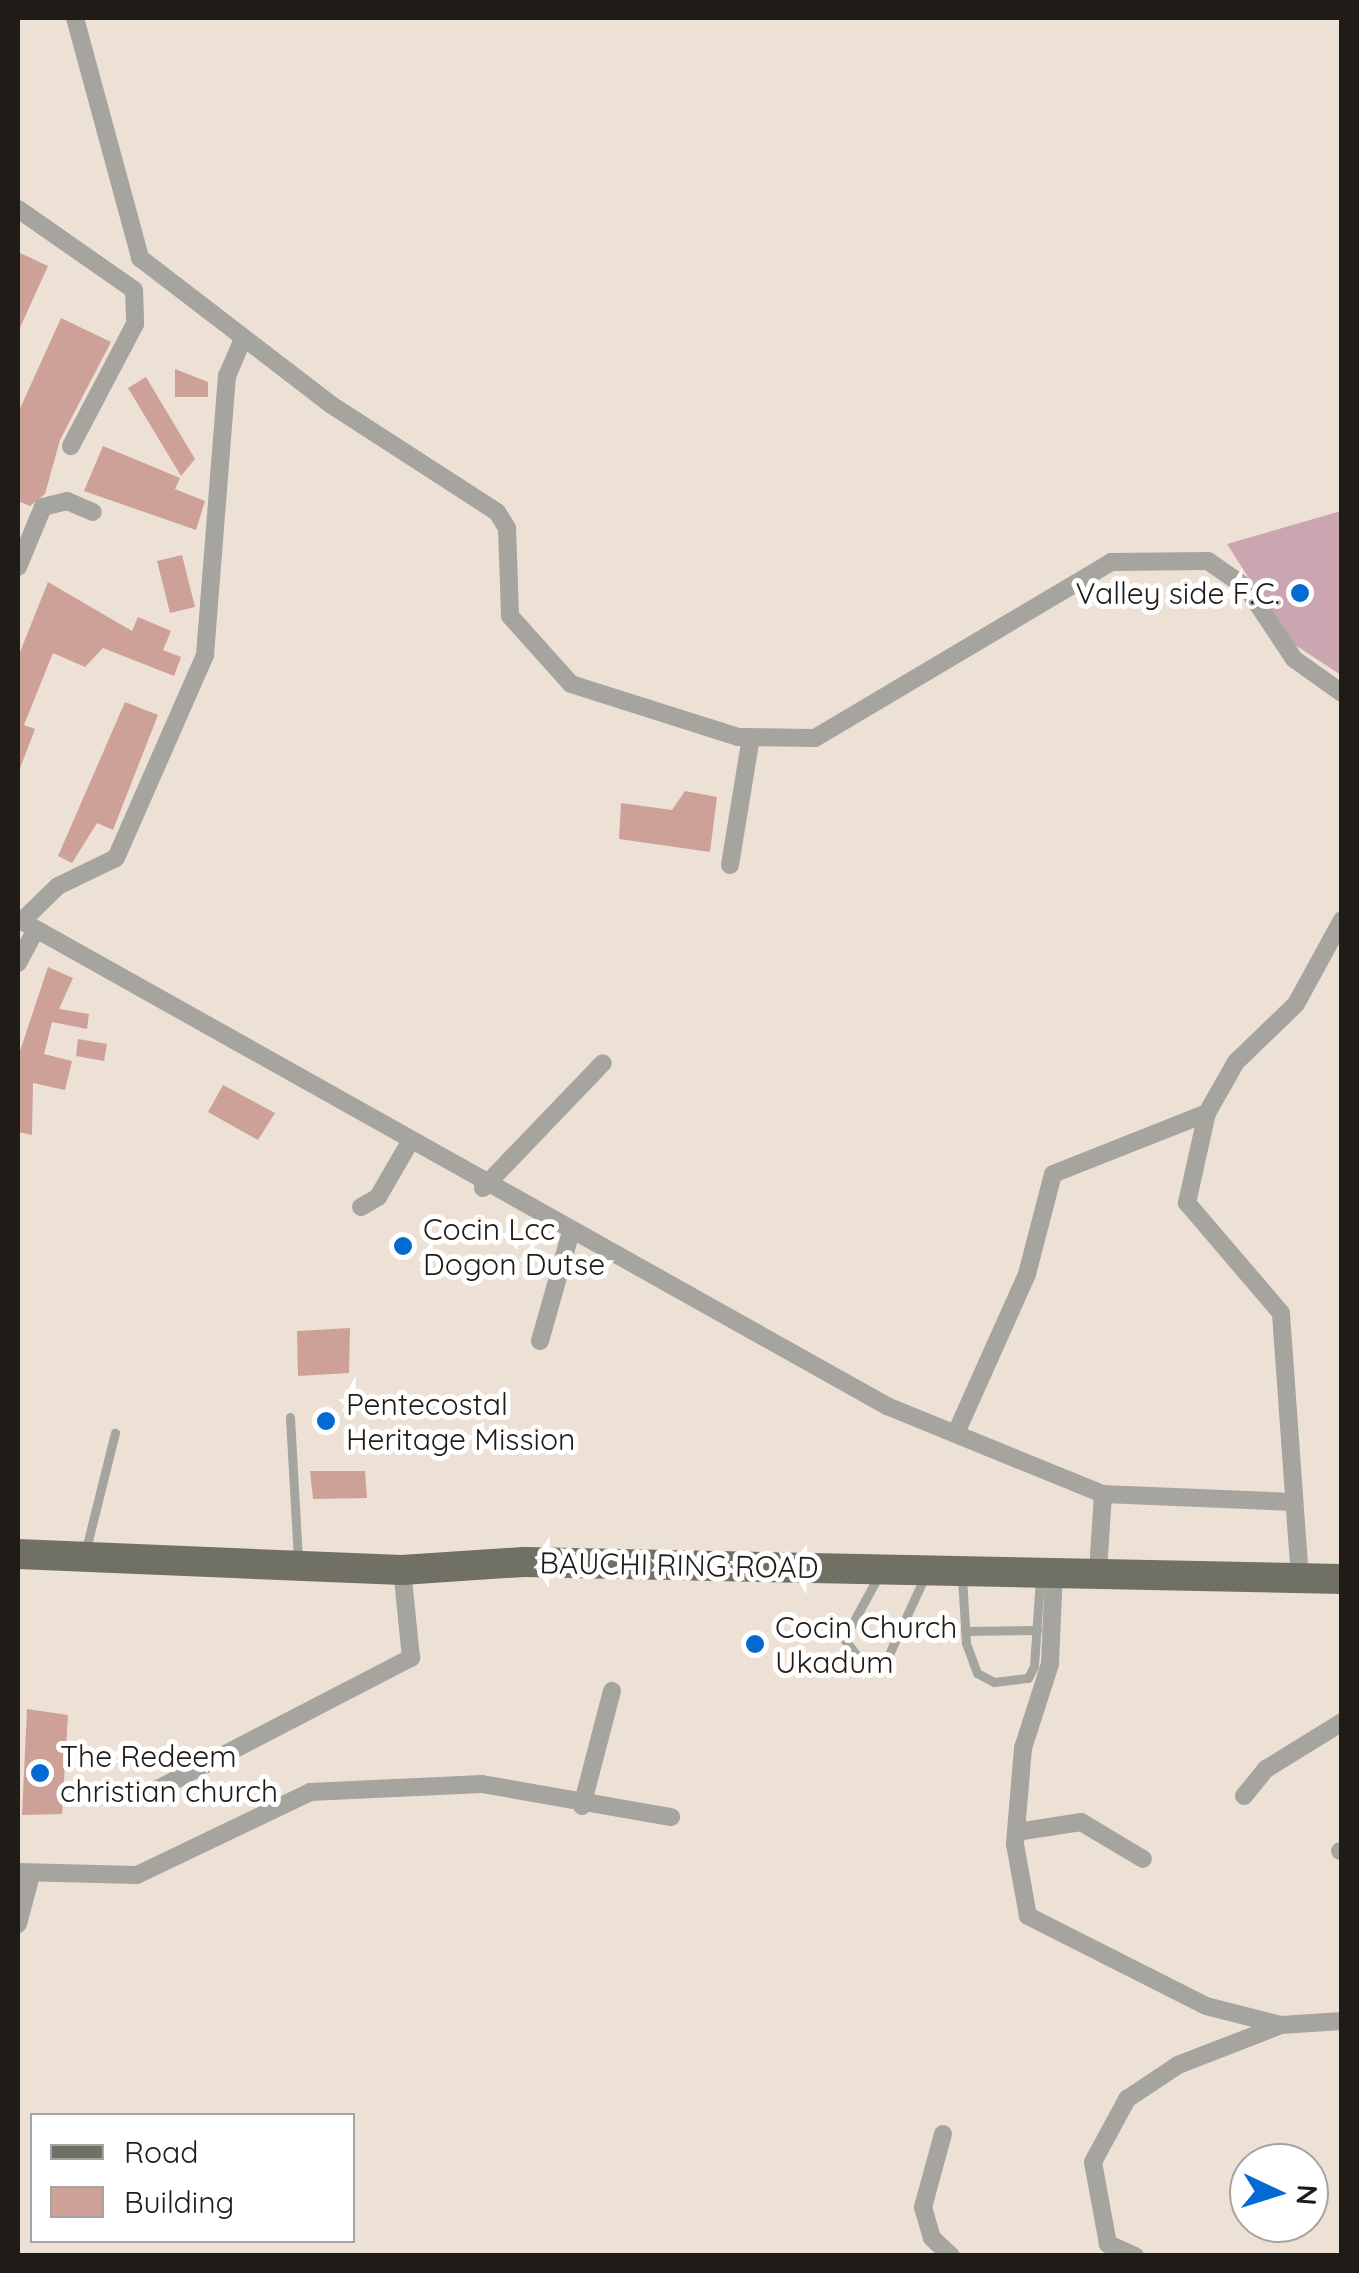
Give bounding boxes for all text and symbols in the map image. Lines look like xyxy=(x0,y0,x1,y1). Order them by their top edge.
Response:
place label: Valley side F.C. xyxy=(1075,575,1280,611)
marker: Valley side F.C. xyxy=(1289,582,1311,604)
place label: Cocin Lcc Dogon Dutse xyxy=(423,1211,605,1282)
marker: Cocin Lcc Dogon Dutse xyxy=(392,1235,414,1257)
place label: Pentecostal Heritage Mission xyxy=(346,1386,575,1456)
marker: Pentecostal Heritage Mission xyxy=(315,1410,337,1432)
street label: BAUCHI RING ROAD xyxy=(539,1545,819,1585)
place label: Cocin Church Ukadum xyxy=(775,1609,957,1680)
marker: Cocin Church Ukadum xyxy=(744,1633,766,1655)
place label: The Redeem christian church xyxy=(60,1738,278,1808)
marker: The Redeem christian church xyxy=(29,1762,51,1784)
legend xyxy=(30,2113,355,2243)
text: Road xyxy=(124,2133,198,2171)
north arrow xyxy=(1229,2143,1329,2243)
text: Building xyxy=(124,2183,234,2221)
text: N xyxy=(1289,2183,1326,2206)

